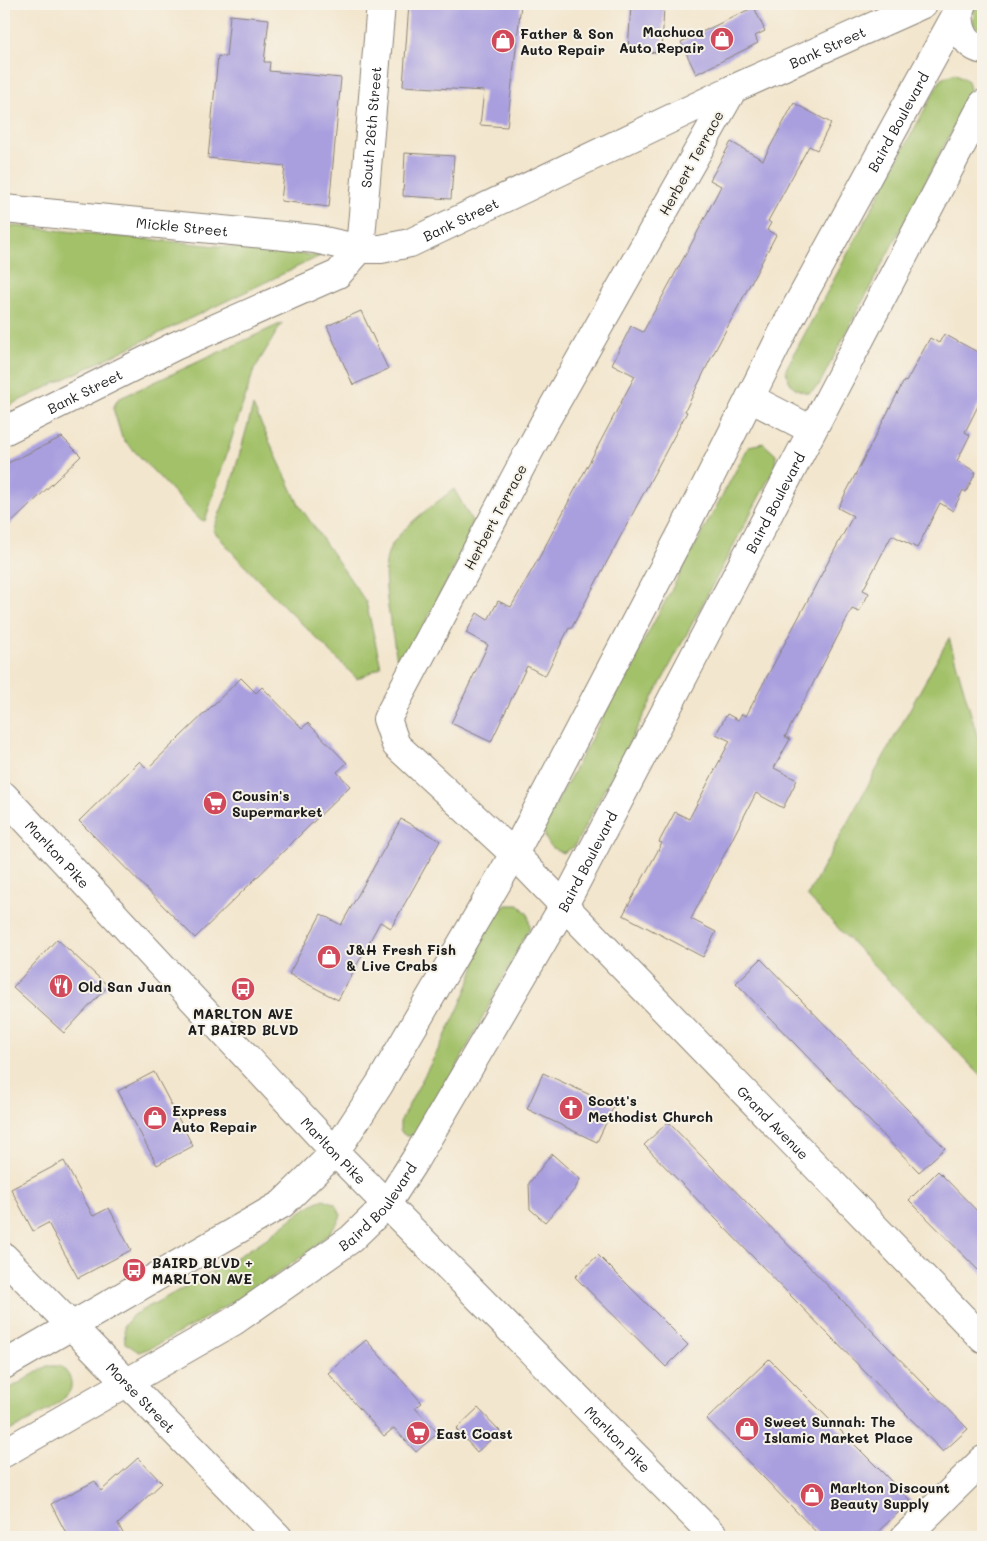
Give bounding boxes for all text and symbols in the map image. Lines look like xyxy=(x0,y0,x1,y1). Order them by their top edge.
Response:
place label: Machuca Auto Repair xyxy=(619,22,704,57)
street label: Bank Street xyxy=(786,22,868,72)
place label: Father & Son Auto Repair xyxy=(520,24,613,59)
shop icon: Machuca Auto Repair xyxy=(709,26,735,52)
shop icon: Father & Son Auto Repair xyxy=(490,28,516,54)
street label: South 26th Street xyxy=(356,65,385,189)
street label: Baird Boulevard xyxy=(863,68,933,175)
street label: Herbert Terrace xyxy=(654,107,728,219)
street label: Bank Street xyxy=(420,193,501,245)
street label: Mickle Street xyxy=(135,212,229,240)
street label: Bank Street xyxy=(44,364,125,418)
street label: Baird Boulevard xyxy=(740,449,809,556)
street label: Herbert Terrace xyxy=(459,461,531,573)
place label: Cousin's Supermarket xyxy=(232,786,322,821)
supermarket icon: Cousin's Supermarket xyxy=(202,790,228,816)
street label: Baird Boulevard xyxy=(553,808,621,915)
street label: Marlton Pike xyxy=(22,816,94,892)
place label: J&H Fresh Fish & Live Crabs xyxy=(346,940,456,975)
shop icon: J&H Fresh Fish & Live Crabs xyxy=(316,944,342,970)
restaurant icon: Old San Juan xyxy=(48,973,74,999)
bus stop icon: MARLTON AVE AT BAIRD BLVD xyxy=(230,976,256,1002)
place label: Old San Juan xyxy=(78,977,171,996)
place label: MARLTON AVE AT BAIRD BLVD xyxy=(187,1004,299,1039)
street label: Grand Avenue xyxy=(733,1081,813,1163)
place label: Scott's Methodist Church xyxy=(588,1091,713,1126)
church icon: Scott's Methodist Church xyxy=(558,1095,584,1121)
place label: Express Auto Repair xyxy=(172,1101,257,1136)
shop icon: Express Auto Repair xyxy=(142,1105,168,1131)
street label: Marlton Pike xyxy=(297,1112,371,1188)
street label: Baird Boulevard xyxy=(334,1159,420,1255)
place label: BAIRD BLVD + MARLTON AVE xyxy=(152,1253,253,1288)
bus stop icon: BAIRD BLVD + MARLTON AVE xyxy=(121,1257,147,1283)
street label: Morse Street xyxy=(102,1358,180,1436)
street label: Marlton Pike xyxy=(581,1401,655,1476)
place label: Sweet Sunnah: The Islamic Market Place xyxy=(764,1412,913,1447)
shop icon: Sweet Sunnah: The Islamic Market Place xyxy=(734,1416,760,1442)
supermarket icon: East Coast xyxy=(405,1420,431,1446)
place label: East Coast xyxy=(436,1424,513,1443)
place label: Marlton Discount Beauty Supply xyxy=(830,1478,950,1513)
shop icon: Marlton Discount Beauty Supply xyxy=(799,1482,825,1508)

